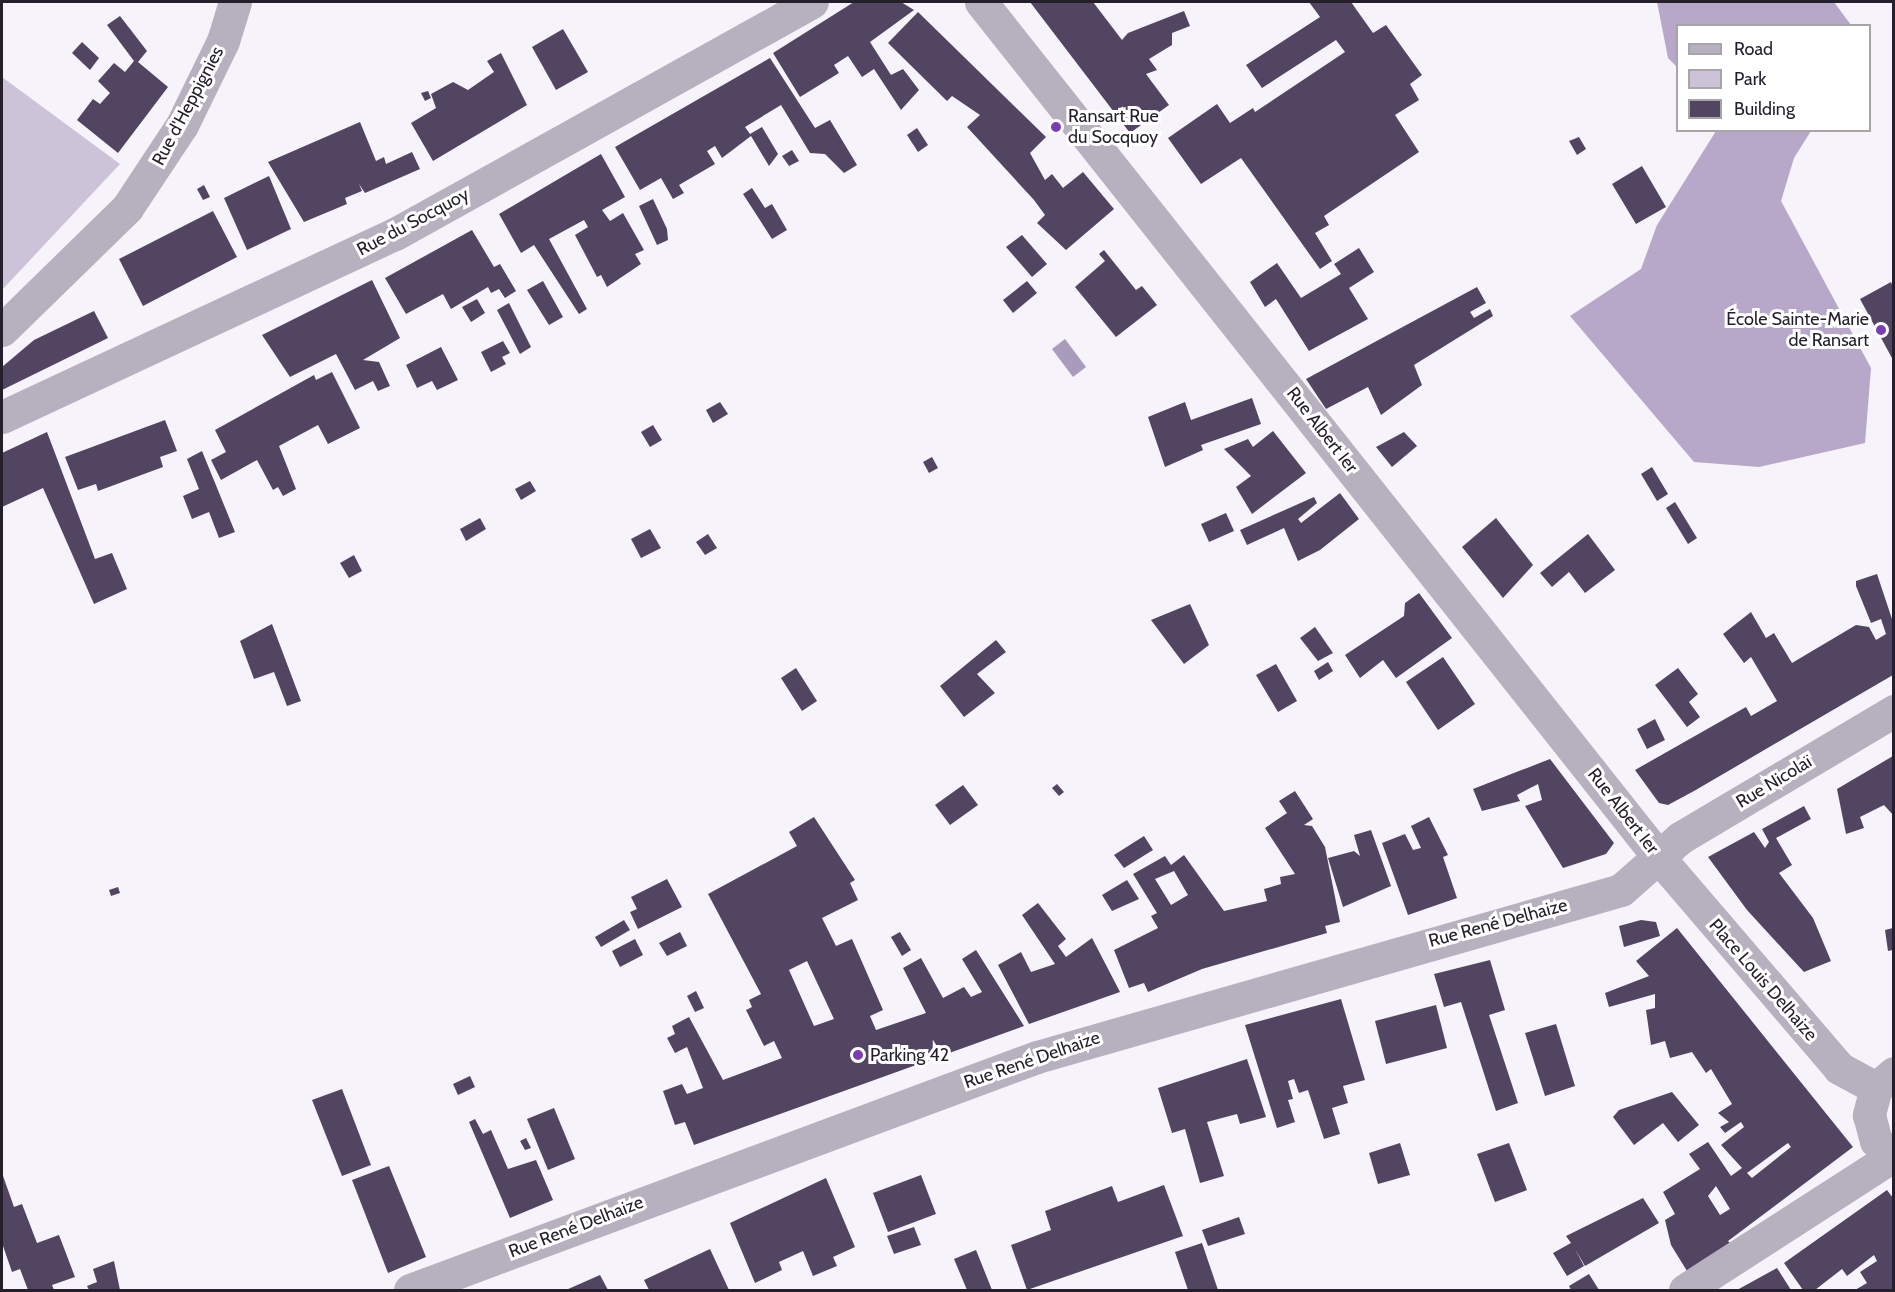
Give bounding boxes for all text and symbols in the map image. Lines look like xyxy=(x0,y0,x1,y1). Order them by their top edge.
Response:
legend xyxy=(1676,24,1871,132)
text: Road xyxy=(1734,38,1773,60)
street label: Rue d'Heppignies xyxy=(148,43,228,169)
text: Park xyxy=(1734,68,1766,90)
text: Building xyxy=(1734,98,1795,120)
place label: Ransart Rue du Socquoy xyxy=(1068,106,1159,148)
marker: Ransart Rue du Socquoy xyxy=(1049,120,1063,134)
street label: Rue du Socquoy xyxy=(353,183,473,261)
place label: École Sainte-Marie de Ransart xyxy=(1726,309,1869,352)
marker: École Sainte-Marie de Ransart xyxy=(1874,323,1888,337)
street label: Rue Albert Ier xyxy=(1282,383,1362,477)
street label: Rue Nicolaï xyxy=(1732,751,1816,813)
street label: Rue Albert Ier xyxy=(1583,764,1663,858)
street label: Rue René Delhaize xyxy=(1426,894,1570,952)
street label: Place Louis Delhaize xyxy=(1704,915,1822,1045)
street label: Rue René Delhaize xyxy=(961,1027,1103,1093)
place label: Parking 42 xyxy=(870,1044,949,1066)
marker: Parking 42 xyxy=(851,1048,865,1062)
street label: Rue René Delhaize xyxy=(506,1191,646,1263)

